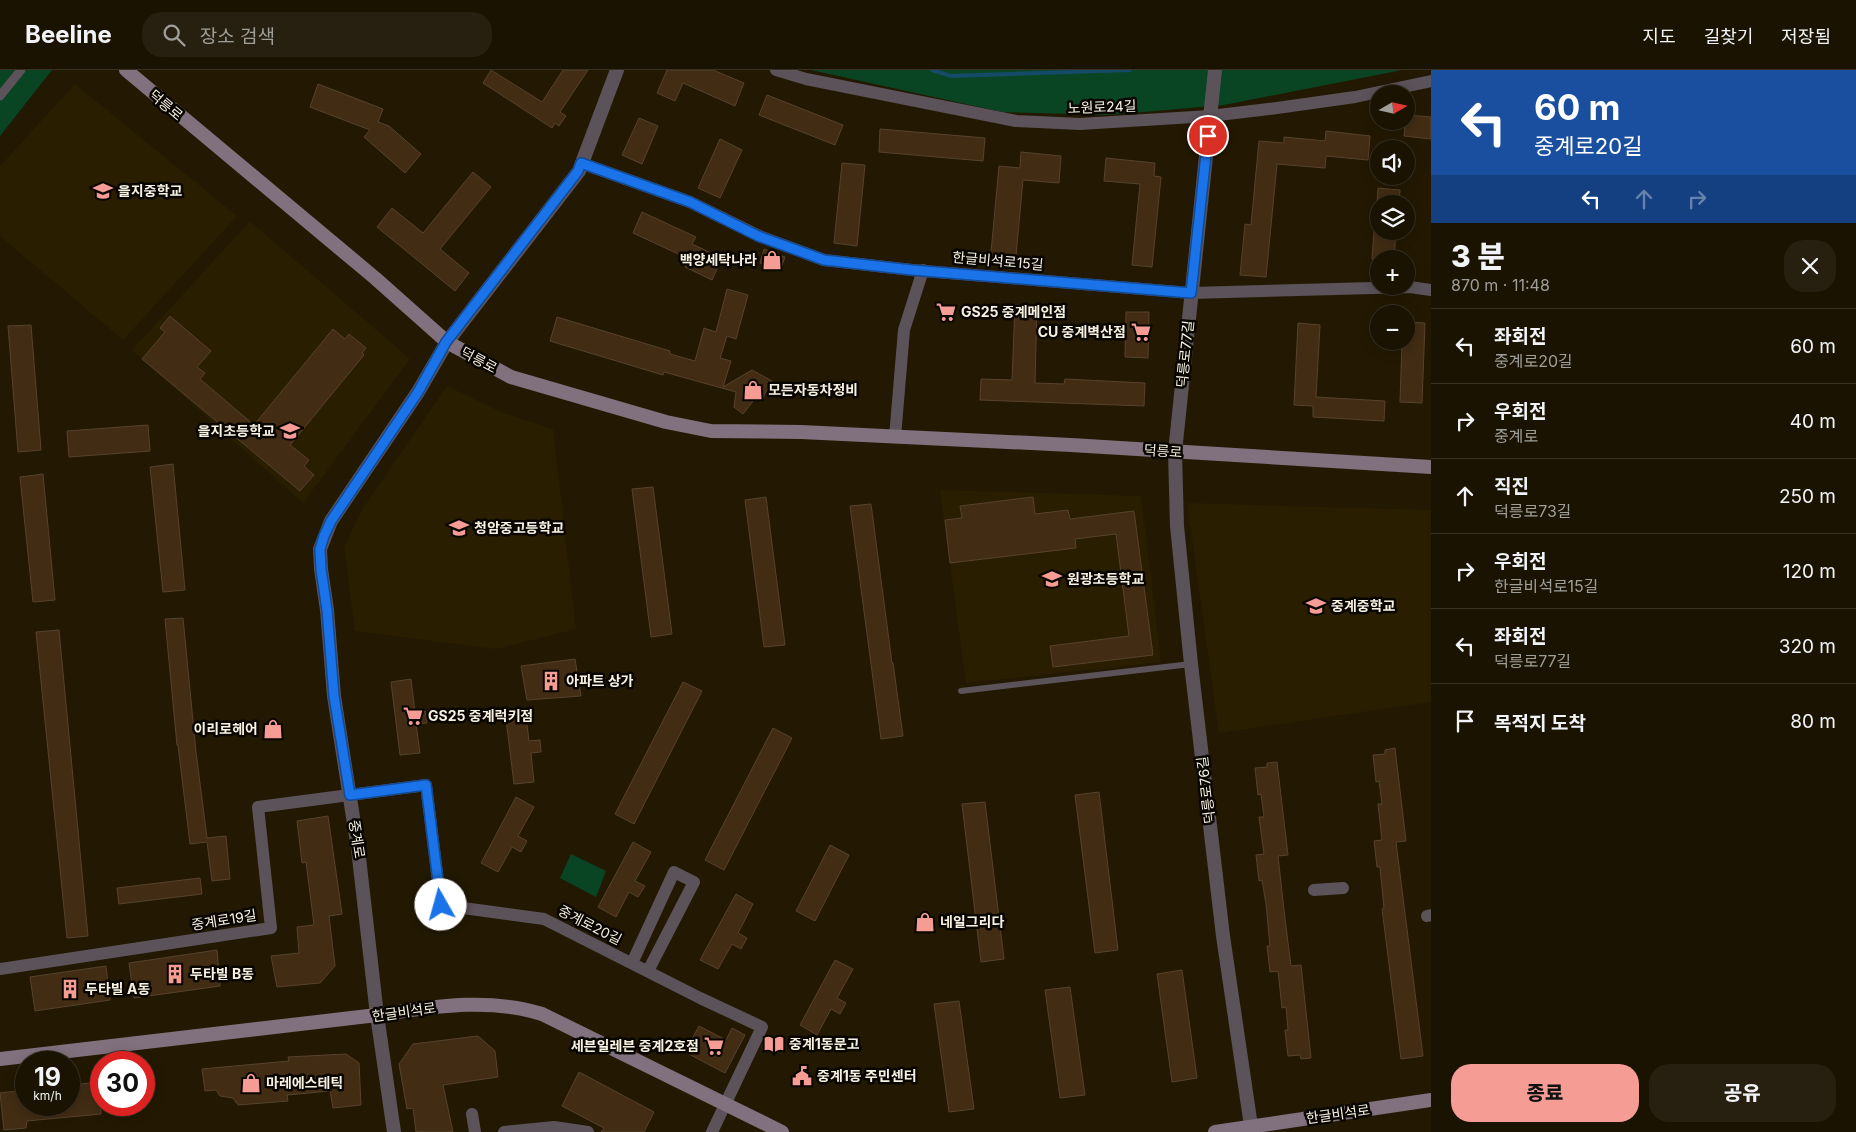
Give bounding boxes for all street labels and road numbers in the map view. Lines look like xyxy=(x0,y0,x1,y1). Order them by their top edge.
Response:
street label: 덕릉로 xyxy=(146,86,187,124)
street label: 노원로24길 xyxy=(1067,97,1137,116)
street label: 한글비석로15길 xyxy=(952,248,1044,273)
street label: 덕릉로77길 xyxy=(1173,319,1196,388)
street label: 덕릉로 xyxy=(458,343,500,376)
street label: 덕릉로 xyxy=(1143,441,1183,460)
street label: 덕릉로76길 xyxy=(1193,755,1218,825)
street label: 중계로 xyxy=(346,819,369,859)
street label: 중계로20길 xyxy=(556,901,625,948)
street label: 중계로19길 xyxy=(190,906,258,933)
street label: 한글비석로 xyxy=(371,999,437,1024)
street label: 한글비석로 xyxy=(1305,1101,1371,1126)

